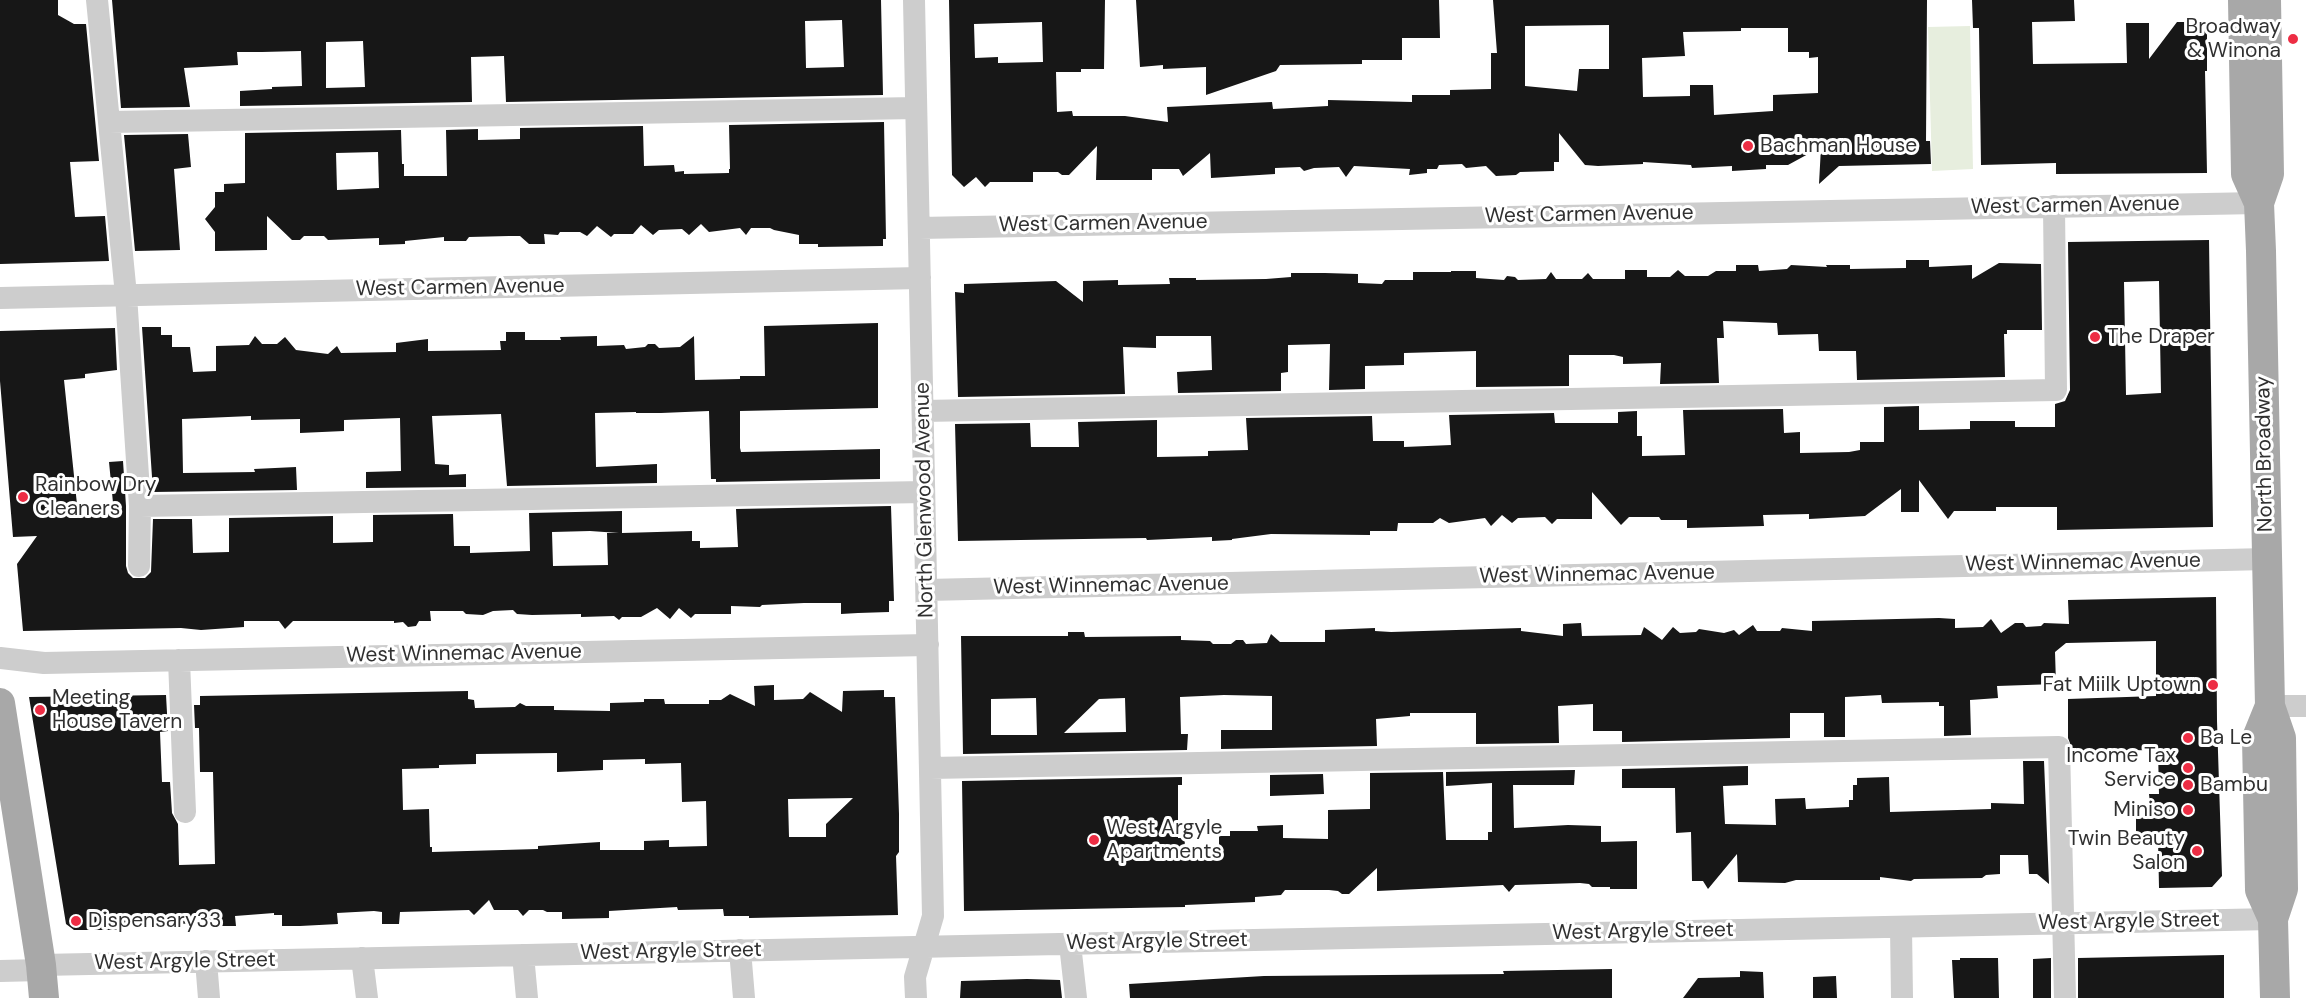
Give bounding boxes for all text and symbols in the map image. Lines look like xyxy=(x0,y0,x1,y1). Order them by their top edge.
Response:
place label: Broadway & Winona xyxy=(2185,14,2281,64)
marker: Broadway & Winona xyxy=(2286,32,2300,46)
place label: Bachman House xyxy=(1760,133,1917,159)
marker: Bachman House xyxy=(1741,139,1755,153)
street label: West Carmen Avenue xyxy=(1970,192,2180,220)
street label: West Carmen Avenue xyxy=(1484,201,1694,229)
street label: West Carmen Avenue xyxy=(998,210,1208,238)
street label: West Carmen Avenue xyxy=(355,274,565,302)
place label: The Draper xyxy=(2107,324,2215,350)
marker: The Draper xyxy=(2088,330,2102,344)
street label: North Broadway xyxy=(2251,376,2279,532)
street label: North Glenwood Avenue xyxy=(910,382,940,618)
place label: Rainbow Dry Cleaners xyxy=(35,472,156,522)
marker: Rainbow Dry Cleaners xyxy=(16,490,30,504)
street label: West Winnemac Avenue xyxy=(1965,548,2201,578)
street label: West Winnemac Avenue xyxy=(1479,560,1715,590)
street label: West Winnemac Avenue xyxy=(993,571,1229,601)
street label: West Winnemac Avenue xyxy=(346,639,582,669)
place label: Fat Miilk Uptown xyxy=(2042,672,2201,698)
marker: Fat Miilk Uptown xyxy=(2206,678,2220,692)
place label: Meeting House Tavern xyxy=(52,685,182,735)
marker: Meeting House Tavern xyxy=(33,703,47,717)
place label: Ba Le xyxy=(2200,725,2252,751)
marker: Ba Le xyxy=(2181,731,2195,745)
place label: Income Tax Service xyxy=(2066,743,2176,793)
marker: Income Tax Service xyxy=(2181,761,2195,775)
place label: Bambu xyxy=(2200,772,2268,798)
marker: Bambu xyxy=(2181,778,2195,792)
place label: Miniso xyxy=(2113,797,2176,823)
marker: Miniso xyxy=(2181,803,2195,817)
place label: West Argyle Apartments xyxy=(1106,815,1223,865)
place label: Twin Beauty Salon xyxy=(2068,826,2185,876)
marker: West Argyle Apartments xyxy=(1087,833,1101,847)
marker: Twin Beauty Salon xyxy=(2190,844,2204,858)
place label: Dispensary33 xyxy=(88,908,221,934)
street label: West Argyle Street xyxy=(2038,908,2220,936)
marker: Dispensary33 xyxy=(69,914,83,928)
street label: West Argyle Street xyxy=(1552,918,1734,946)
street label: West Argyle Street xyxy=(1066,928,1248,956)
street label: West Argyle Street xyxy=(580,938,762,966)
street label: West Argyle Street xyxy=(94,948,276,976)

